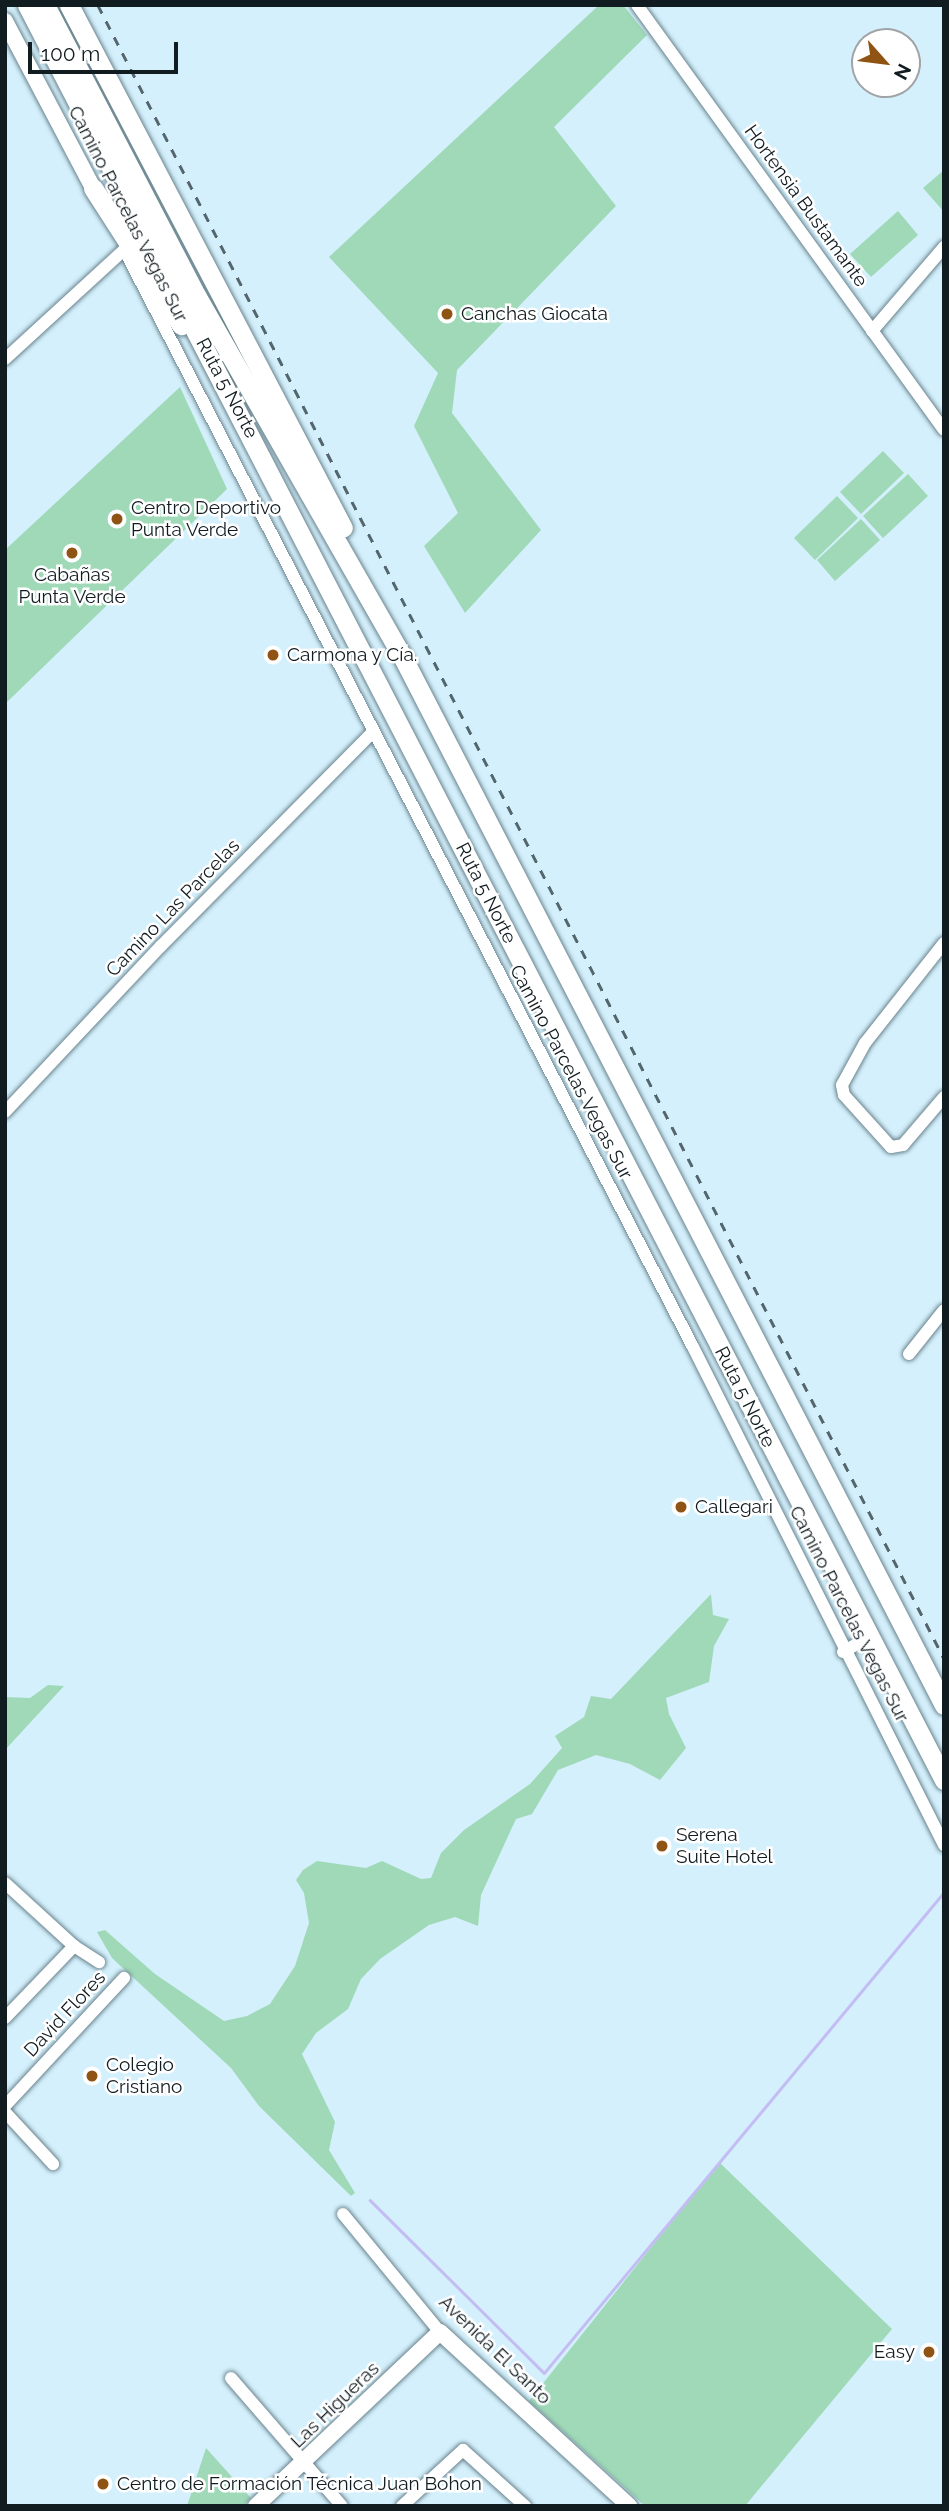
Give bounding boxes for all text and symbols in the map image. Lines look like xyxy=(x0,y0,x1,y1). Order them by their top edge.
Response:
scale bar xyxy=(32,28,182,72)
north arrow xyxy=(851,28,921,98)
text: 100 m xyxy=(41,41,100,66)
text: N xyxy=(890,60,916,83)
street label: Camino Parcelas Vegas Sur xyxy=(63,102,193,326)
street label: Hortensia Bustamante xyxy=(740,121,872,291)
place label: Canchas Giocata xyxy=(461,303,608,325)
marker: Canchas Giocata xyxy=(439,306,455,322)
street label: Ruta 5 Norte xyxy=(191,334,263,442)
place label: Centro Deportivo Punta Verde xyxy=(131,497,281,541)
marker: Centro Deportivo Punta Verde xyxy=(109,511,125,527)
marker: Cabañas Punta Verde xyxy=(64,545,80,561)
place label: Cabañas Punta Verde xyxy=(18,564,126,608)
place label: Carmona y Cía. xyxy=(287,644,418,666)
marker: Carmona y Cía. xyxy=(265,647,281,663)
street label: Camino Las Parcelas xyxy=(101,835,245,981)
street label: Ruta 5 Norte xyxy=(451,839,521,947)
street label: Camino Parcelas Vegas Sur xyxy=(505,961,637,1183)
street label: Ruta 5 Norte xyxy=(710,1343,780,1451)
place label: Callegari xyxy=(695,1496,773,1518)
marker: Callegari xyxy=(673,1499,689,1515)
street label: Camino Parcelas Vegas Sur xyxy=(784,1502,914,1726)
place label: Serena Suite Hotel xyxy=(676,1824,773,1868)
marker: Serena Suite Hotel xyxy=(654,1838,670,1854)
street label: David Flores xyxy=(20,1966,110,2062)
place label: Colegio Cristiano xyxy=(106,2054,182,2098)
marker: Colegio Cristiano xyxy=(84,2068,100,2084)
street label: Avenida El Santo xyxy=(434,2291,556,2409)
place label: Easy xyxy=(874,2341,915,2363)
marker: Easy xyxy=(921,2344,937,2360)
street label: Las Higueras xyxy=(286,2357,384,2453)
place label: Centro de Formación Técnica Juan Bohon xyxy=(117,2473,483,2495)
marker: Centro de Formación Técnica Juan Bohon xyxy=(95,2476,111,2492)

